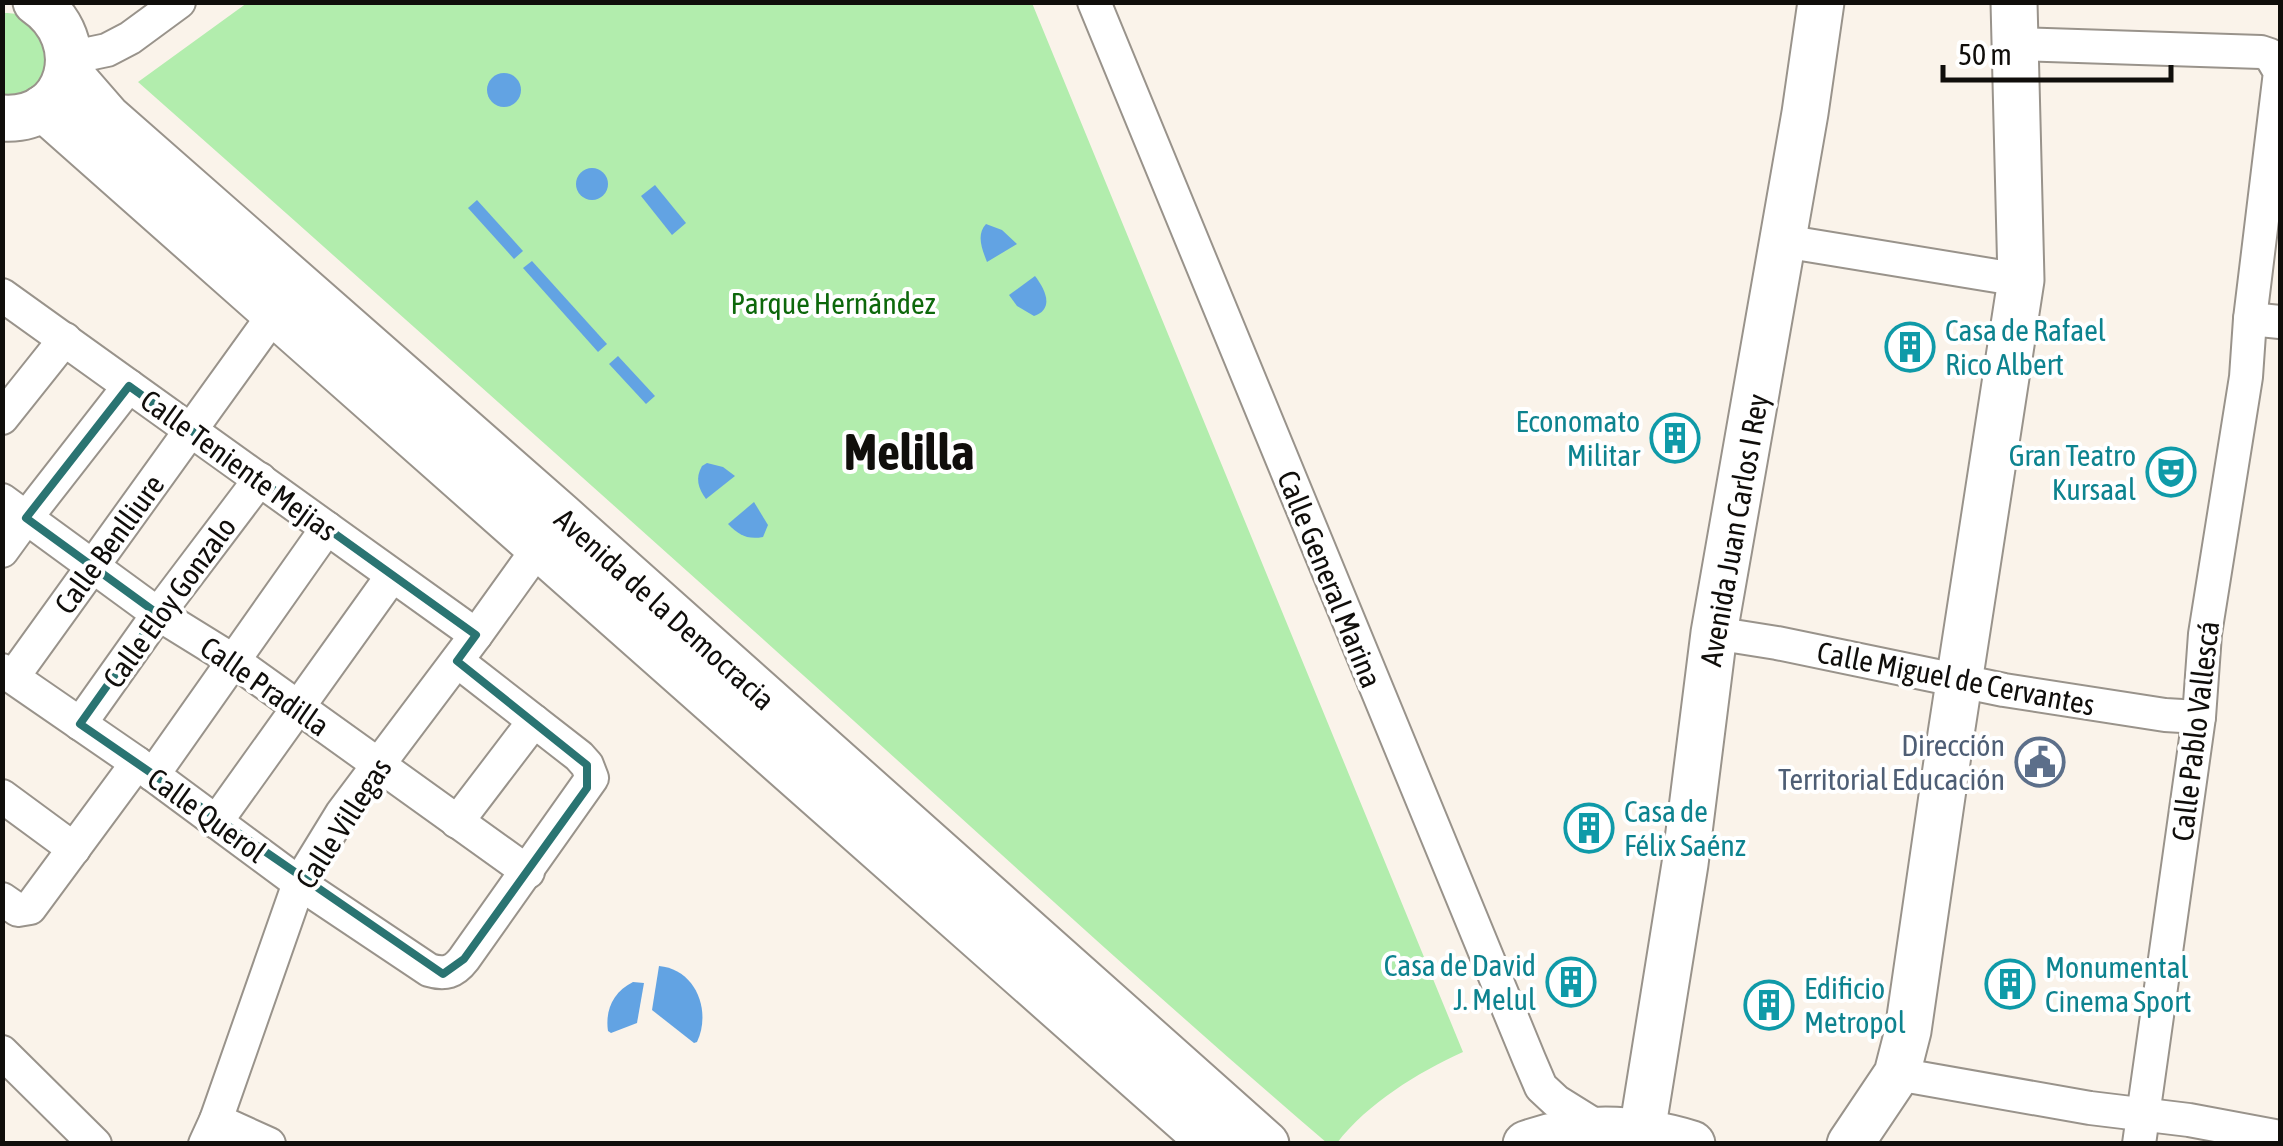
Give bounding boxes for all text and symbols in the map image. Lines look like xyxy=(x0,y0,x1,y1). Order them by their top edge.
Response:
scale bar xyxy=(1943,20,2170,82)
text: 50 m xyxy=(1958,37,2012,71)
park label: Parque Hernández xyxy=(731,286,936,320)
place label: Casa de Rafael Rico Albert xyxy=(1945,313,2106,381)
building icon: Casa de Rafael Rico Albert xyxy=(1884,321,1936,373)
street label: Calle Teniente Mejias xyxy=(135,383,343,547)
street label: Avenida Juan Carlos I Rey xyxy=(1693,391,1775,669)
place label: Economato Militar xyxy=(1515,404,1641,472)
building icon: Economato Militar xyxy=(1649,412,1701,464)
district label: Melilla xyxy=(844,423,974,481)
place label: Gran Teatro Kursaal xyxy=(2009,438,2136,506)
theatre icon: Gran Teatro Kursaal xyxy=(2145,446,2197,498)
street label: Calle General Marina xyxy=(1271,466,1389,692)
street label: Calle Benlliure xyxy=(47,468,171,620)
street label: Avenida de la Democracia xyxy=(548,502,782,716)
street label: Calle Eloy Gonzalo xyxy=(96,510,242,694)
street label: Calle Pablo Vallescá xyxy=(2165,619,2225,843)
street label: Calle Pradilla xyxy=(194,629,336,743)
street label: Calle Miguel de Cervantes xyxy=(1814,634,2098,722)
place label: Dirección Territorial Educación xyxy=(1778,728,2005,796)
public building icon: Dirección Territorial Educación xyxy=(2014,736,2066,788)
street label: Calle Villegas xyxy=(288,751,398,895)
street label: Calle Querol xyxy=(141,761,273,869)
place label: Casa de Félix Saénz xyxy=(1624,794,1746,862)
building icon: Casa de Félix Saénz xyxy=(1563,802,1615,854)
place label: Casa de David J. Melul xyxy=(1384,948,1536,1016)
place label: Monumental Cinema Sport xyxy=(2045,950,2191,1018)
building icon: Casa de David J. Melul xyxy=(1545,956,1597,1008)
building icon: Monumental Cinema Sport xyxy=(1984,958,2036,1010)
place label: Edificio Metropol xyxy=(1804,971,1906,1039)
building icon: Edificio Metropol xyxy=(1743,979,1795,1031)

